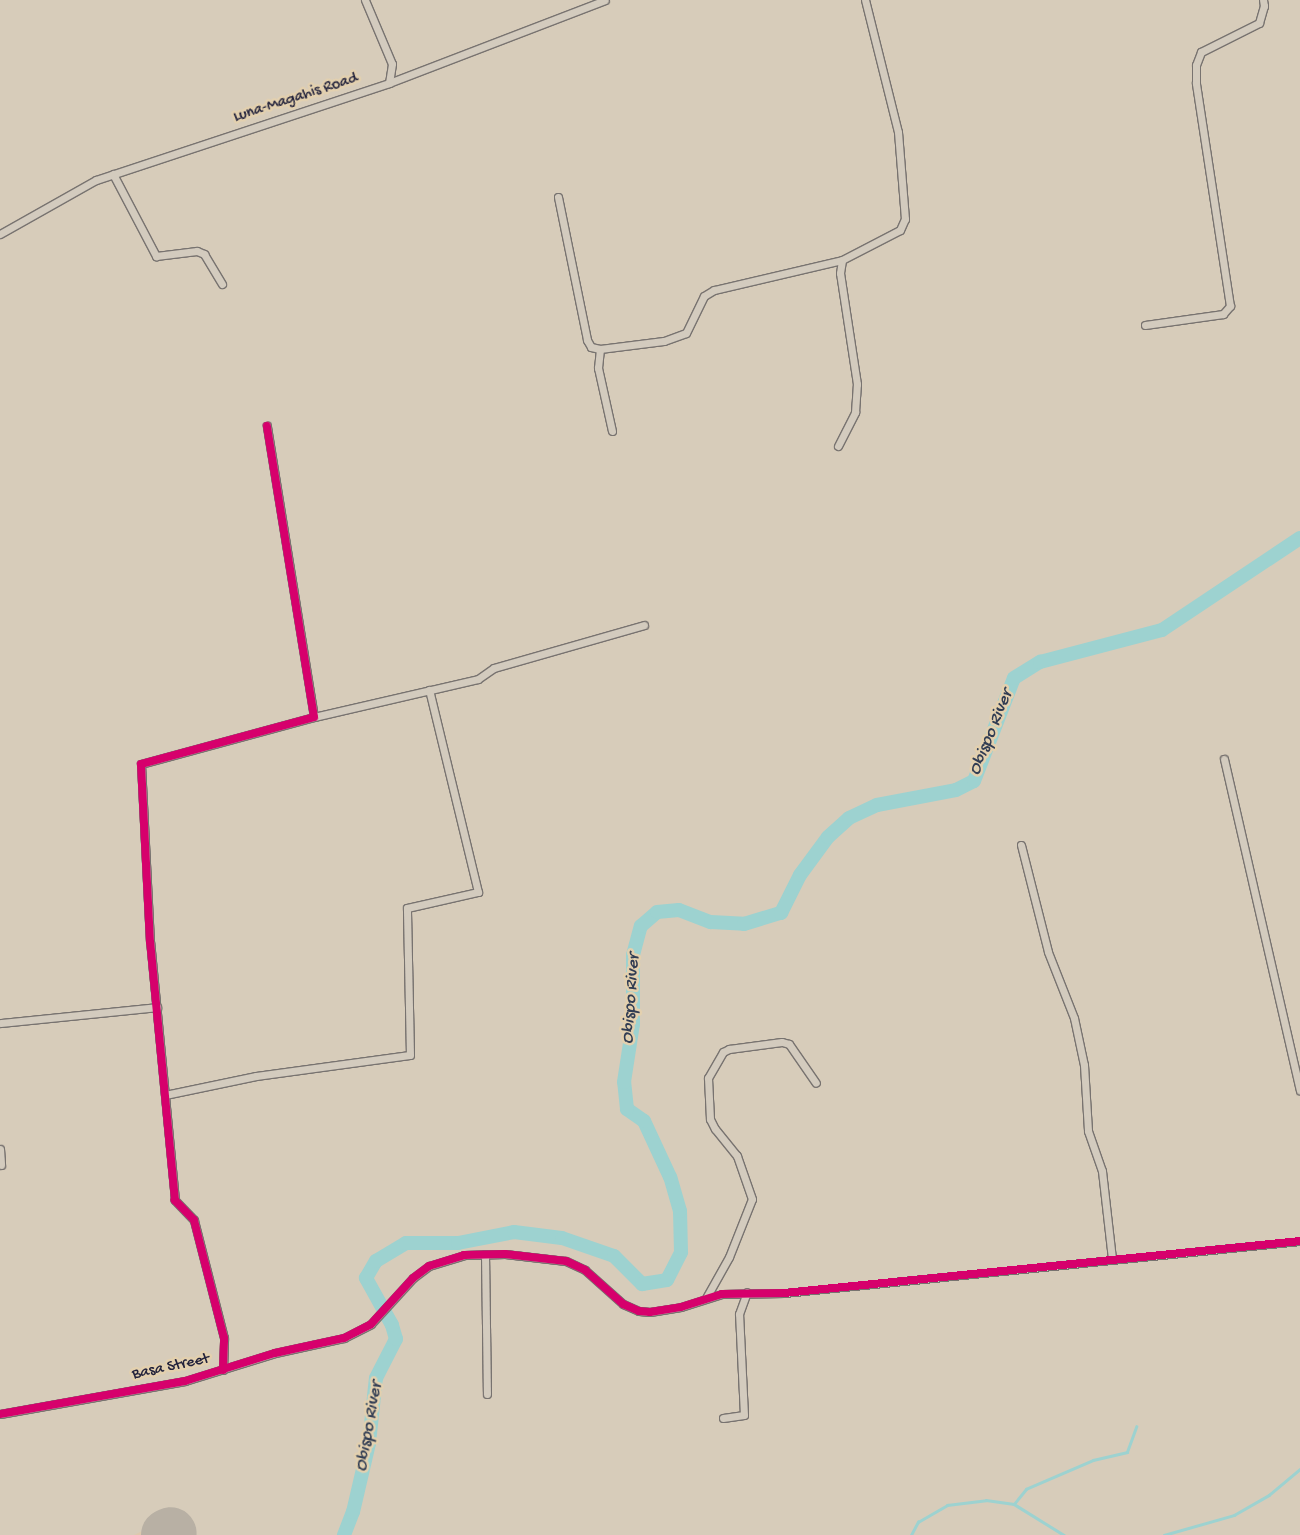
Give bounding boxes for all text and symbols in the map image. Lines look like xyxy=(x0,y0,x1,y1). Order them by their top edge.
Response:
street label: Luna-Magahis Road xyxy=(231,70,361,128)
water label: Obispo River xyxy=(965,687,1019,779)
water label: Obispo River xyxy=(618,953,646,1045)
street label: Basa Street xyxy=(131,1350,211,1386)
water label: Obispo River xyxy=(352,1381,388,1473)

